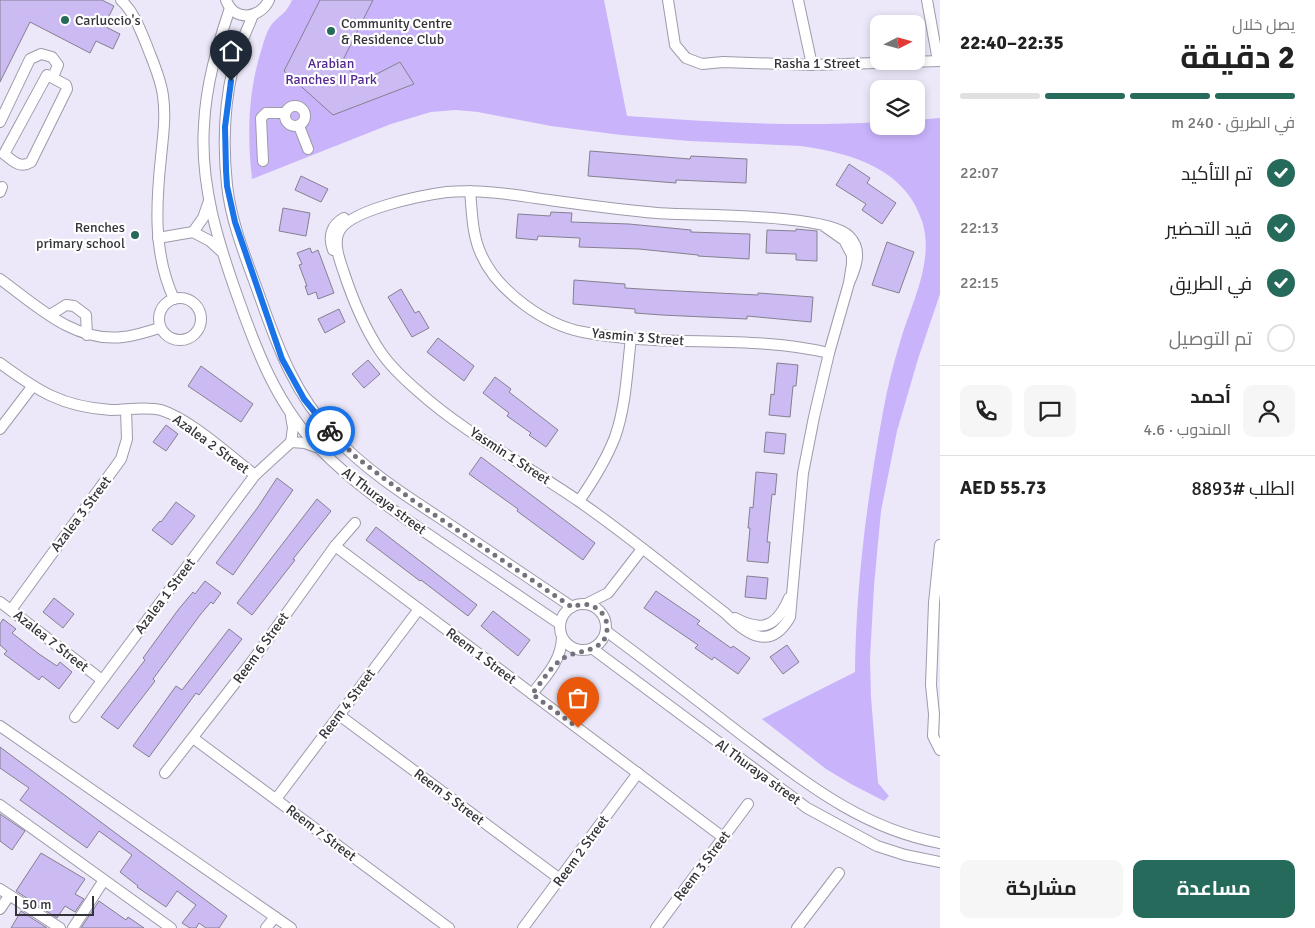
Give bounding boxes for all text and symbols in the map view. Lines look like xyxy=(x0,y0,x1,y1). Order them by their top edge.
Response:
place label: Carluccio's xyxy=(75,12,141,29)
marker: Carluccio's xyxy=(59,14,71,26)
place label: Community Centre & Residence Club xyxy=(341,15,452,48)
north arrow xyxy=(870,15,925,70)
map controls xyxy=(870,15,925,135)
text: يصل خلال xyxy=(1232,15,1295,35)
marker: Community Centre & Residence Club xyxy=(325,25,337,37)
pin xyxy=(210,30,252,81)
text: 22:35–22:40 xyxy=(960,31,1064,55)
icon: home xyxy=(217,37,245,65)
text: 2 دقيقة xyxy=(1180,38,1295,77)
park label: Arabian Ranches II Park xyxy=(285,55,377,88)
street label: Rasha 1 Street xyxy=(774,55,860,72)
button: layers xyxy=(870,80,925,135)
text: في الطريق · 240 m xyxy=(1171,113,1295,133)
icon: check xyxy=(1267,159,1295,187)
text: تم التأكيد xyxy=(1181,162,1252,186)
text: 22:07 xyxy=(960,163,999,183)
icon: check xyxy=(1267,214,1295,242)
text: قيد التحضير xyxy=(1166,217,1252,241)
text: 22:13 xyxy=(960,218,999,238)
place label: Renches primary school xyxy=(36,219,125,252)
marker: Renches primary school xyxy=(129,229,141,241)
icon: check xyxy=(1267,269,1295,297)
text: في الطريق xyxy=(1169,272,1252,296)
text: 22:15 xyxy=(960,273,999,293)
street label: Yasmin 3 Street xyxy=(591,325,685,350)
text: تم التوصيل xyxy=(1169,327,1252,351)
button: phone xyxy=(960,385,1012,437)
button: chat xyxy=(1024,385,1076,437)
text: أحمد xyxy=(1190,385,1231,409)
button: person xyxy=(1243,385,1295,437)
courier xyxy=(305,406,355,456)
street label: Azalea 2 Street xyxy=(170,411,253,477)
icon: bike xyxy=(316,417,344,445)
text: المندوب · 4.6 xyxy=(1143,420,1231,440)
street label: Yasmin 1 Street xyxy=(467,424,553,488)
street label: Al Thuraya street xyxy=(339,464,430,538)
street label: Azalea 3 Street xyxy=(47,473,115,555)
text: AED 55.73 xyxy=(960,476,1046,500)
text: الطلب #8893 xyxy=(1192,477,1295,501)
street label: Azalea 1 Street xyxy=(131,555,199,637)
street label: Azalea 7 Street xyxy=(10,607,92,676)
street label: Reem 6 Street xyxy=(230,609,293,687)
street label: Reem 1 Street xyxy=(443,624,520,688)
street label: Reem 4 Street xyxy=(315,665,379,742)
pin xyxy=(557,677,599,728)
icon: bag xyxy=(564,684,592,712)
street label: Al Thuraya street xyxy=(712,735,804,809)
street label: Reem 5 Street xyxy=(411,765,488,829)
street label: Reem 7 Street xyxy=(283,801,360,865)
street label: Reem 2 Street xyxy=(550,812,613,890)
street label: Reem 3 Street xyxy=(670,827,734,904)
button: مشاركة xyxy=(960,860,1123,918)
button: مساعدة xyxy=(1133,860,1295,918)
scale bar xyxy=(15,893,94,916)
text: 50 m xyxy=(22,896,51,913)

